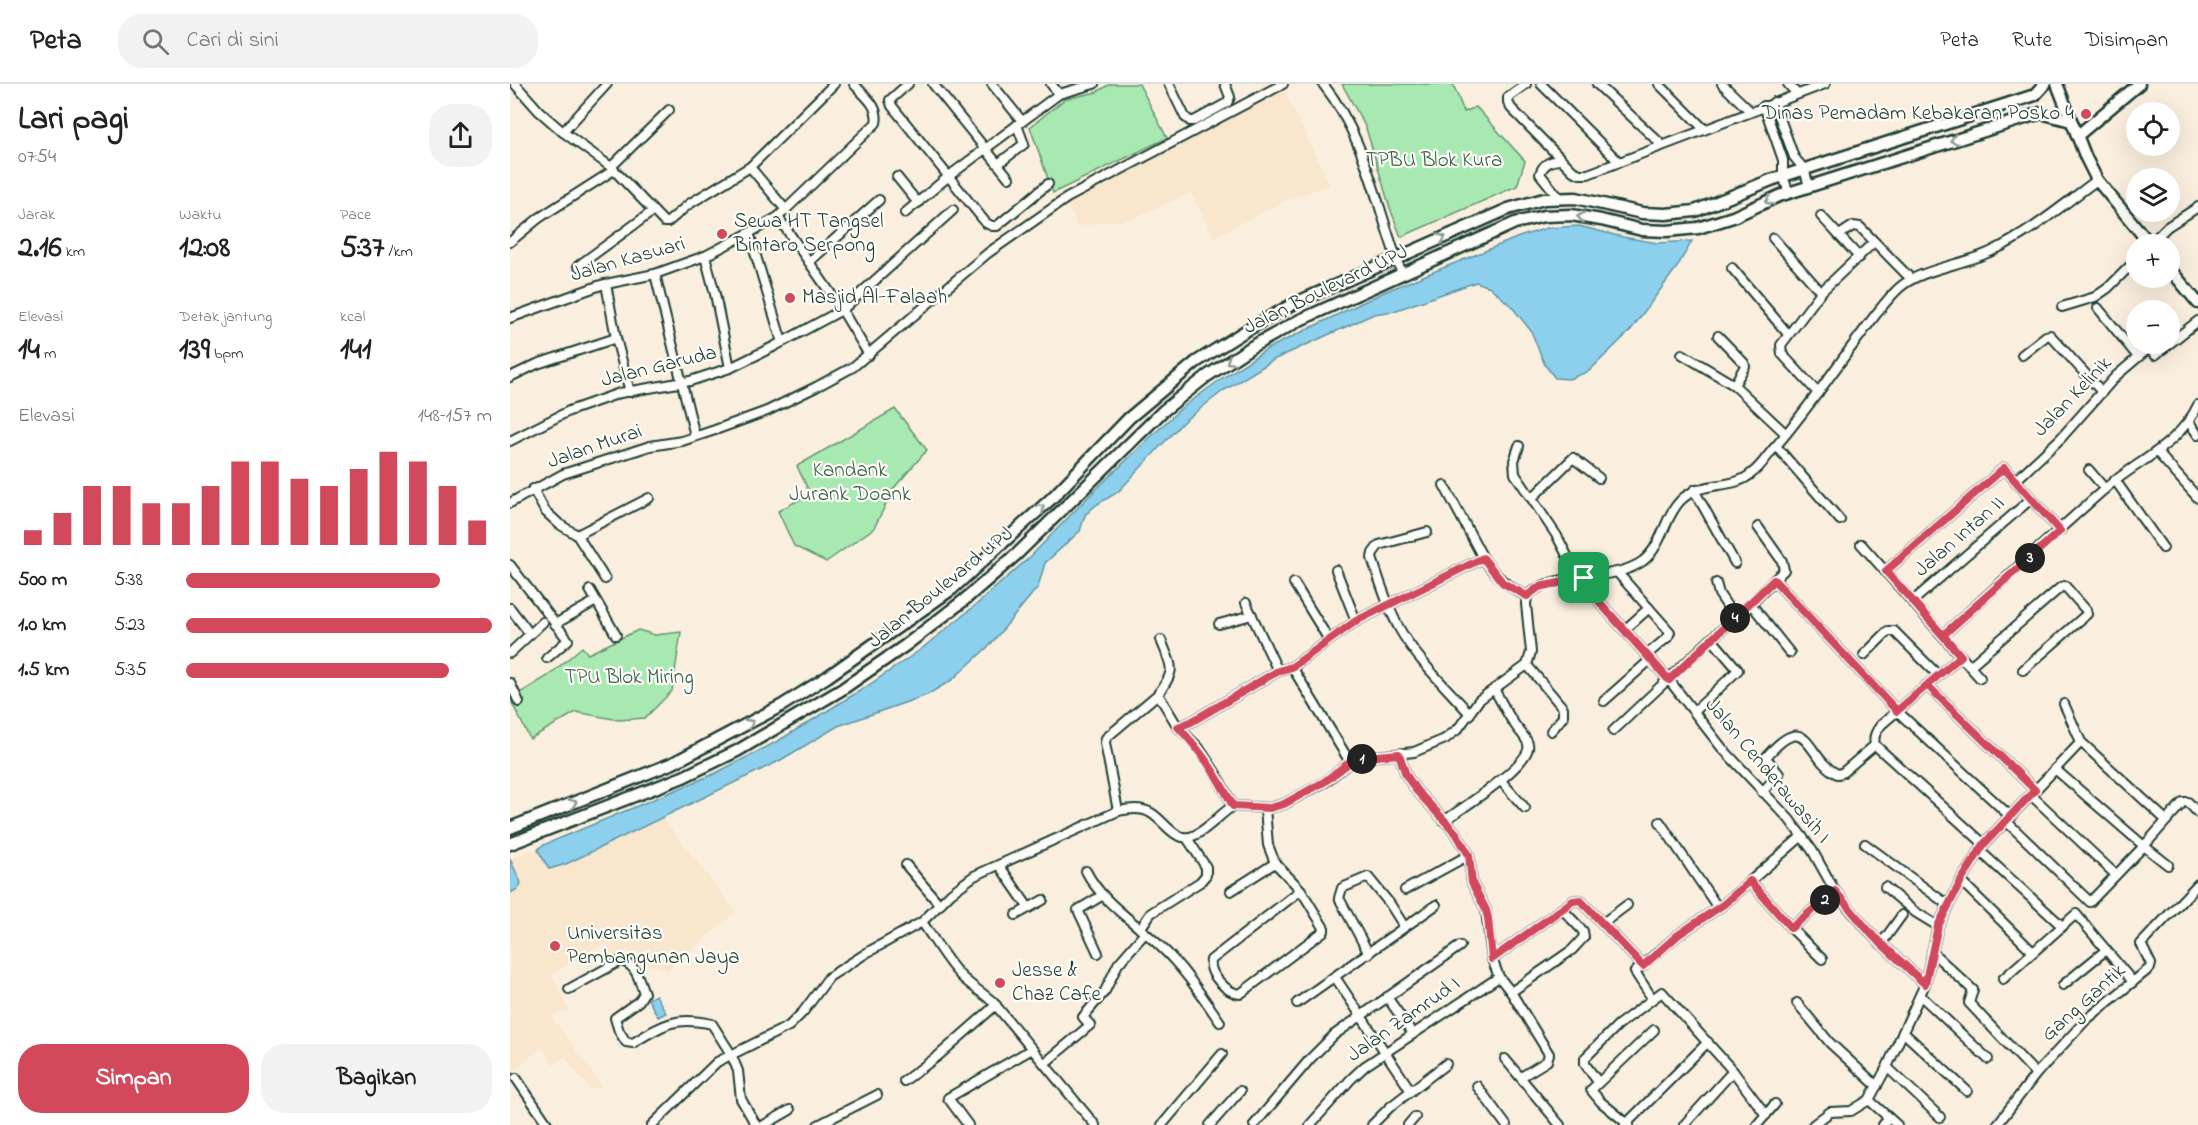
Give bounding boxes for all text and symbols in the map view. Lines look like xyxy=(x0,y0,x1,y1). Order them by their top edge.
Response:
search box xyxy=(118,14,538,68)
text: Peta xyxy=(30,21,82,62)
icon: search xyxy=(139,25,172,58)
text: Cari di sini xyxy=(187,25,279,57)
text: Peta xyxy=(1940,26,1979,56)
text: Rute xyxy=(2012,26,2052,56)
text: Disimpan xyxy=(2085,26,2168,56)
text: Lari pagi xyxy=(18,96,129,144)
place label: Dinas Pemadam Kebakaran Posko 4 xyxy=(1761,99,2074,129)
map controls xyxy=(2126,102,2180,354)
button: locate xyxy=(2126,102,2180,156)
button: share xyxy=(429,104,492,167)
marker: Dinas Pemadam Kebakaran Posko 4 xyxy=(2079,107,2093,121)
one-way arrow xyxy=(1949,132,1960,145)
text: 07:54 xyxy=(18,143,56,172)
park label: TPBU Blok Kura xyxy=(1366,146,1502,176)
button: layers xyxy=(2126,168,2180,222)
one-way arrow xyxy=(1765,193,1776,205)
text: Jarak xyxy=(18,203,55,227)
text: Waktu xyxy=(179,203,222,227)
text: Pace xyxy=(340,203,371,227)
place label: Sewa HT Tangsel Bintaro Serpong xyxy=(733,207,884,263)
one-way arrow xyxy=(1577,211,1586,223)
text: 2.16 xyxy=(18,227,62,271)
text: 12:08 xyxy=(179,227,230,271)
text: 5:37 xyxy=(340,227,384,271)
marker: Sewa HT Tangsel Bintaro Serpong xyxy=(715,227,729,241)
street label: Jalan Kasuari xyxy=(567,229,689,291)
one-way arrow xyxy=(1436,234,1447,246)
button: + xyxy=(2126,234,2180,288)
street label: Jalan Boulevard UPJ xyxy=(1239,237,1413,343)
text: km xyxy=(62,240,85,264)
text: /km xyxy=(384,240,413,264)
place label: Masjid Al-Falaah xyxy=(802,283,947,313)
marker: Masjid Al-Falaah xyxy=(783,291,797,305)
button: − xyxy=(2126,300,2180,354)
text: Elevasi xyxy=(18,305,63,329)
text: Detak jantung xyxy=(179,305,272,329)
text: kcal xyxy=(340,305,365,329)
text: 14 xyxy=(18,329,40,373)
text: 139 xyxy=(179,329,210,373)
text: 141 xyxy=(340,329,371,373)
street label: Jalan Garuda xyxy=(598,338,720,396)
text: m xyxy=(40,342,56,366)
text: bpm xyxy=(210,342,244,366)
street label: Jalan Kelinik xyxy=(2027,349,2120,444)
one-way arrow xyxy=(1226,353,1236,365)
text: Elevasi xyxy=(18,402,75,431)
text: 148–157 m xyxy=(418,402,492,431)
street label: Jalan Murai xyxy=(544,417,646,477)
park label: Kandank Jurank Doank xyxy=(789,456,912,510)
street label: Jalan Intan II xyxy=(1908,489,2012,585)
one-way arrow xyxy=(1035,504,1045,515)
street label: Jalan Boulevard UPJ xyxy=(862,520,1020,656)
pin: 3 xyxy=(2015,543,2045,573)
text: 3 xyxy=(2027,546,2033,570)
pin xyxy=(1558,552,1609,603)
icon: arrive xyxy=(1567,561,1600,594)
text: 500 m xyxy=(18,566,67,595)
text: 5:38 xyxy=(114,566,143,595)
pin: 4 xyxy=(1720,603,1750,633)
text: 4 xyxy=(1732,606,1738,630)
text: 1.0 km xyxy=(18,611,66,640)
text: 5:23 xyxy=(114,611,145,640)
text: 1.5 km xyxy=(18,656,69,685)
text: 5:35 xyxy=(114,656,147,685)
park label: TPU Blok Miring xyxy=(564,663,694,695)
street label: Jalan Cenderawasih I xyxy=(1697,692,1837,850)
one-way arrow xyxy=(744,719,754,730)
pin: 1 xyxy=(1347,744,1377,774)
text: 1 xyxy=(1359,747,1365,771)
one-way arrow xyxy=(566,798,577,810)
pin: 2 xyxy=(1810,885,1840,915)
text: 2 xyxy=(1821,888,1829,912)
place label: Universitas Pembangunan Jaya xyxy=(567,919,740,975)
marker: Universitas Pembangunan Jaya xyxy=(548,939,562,953)
place label: Jesse & Chaz Cafe xyxy=(1012,956,1102,1010)
street label: Gang Gantik xyxy=(2035,956,2135,1051)
street label: Jalan Zamrud I xyxy=(1341,970,1467,1070)
marker: Jesse & Chaz Cafe xyxy=(993,976,1007,990)
button: Simpan xyxy=(18,1044,249,1113)
button: Bagikan xyxy=(261,1044,492,1113)

